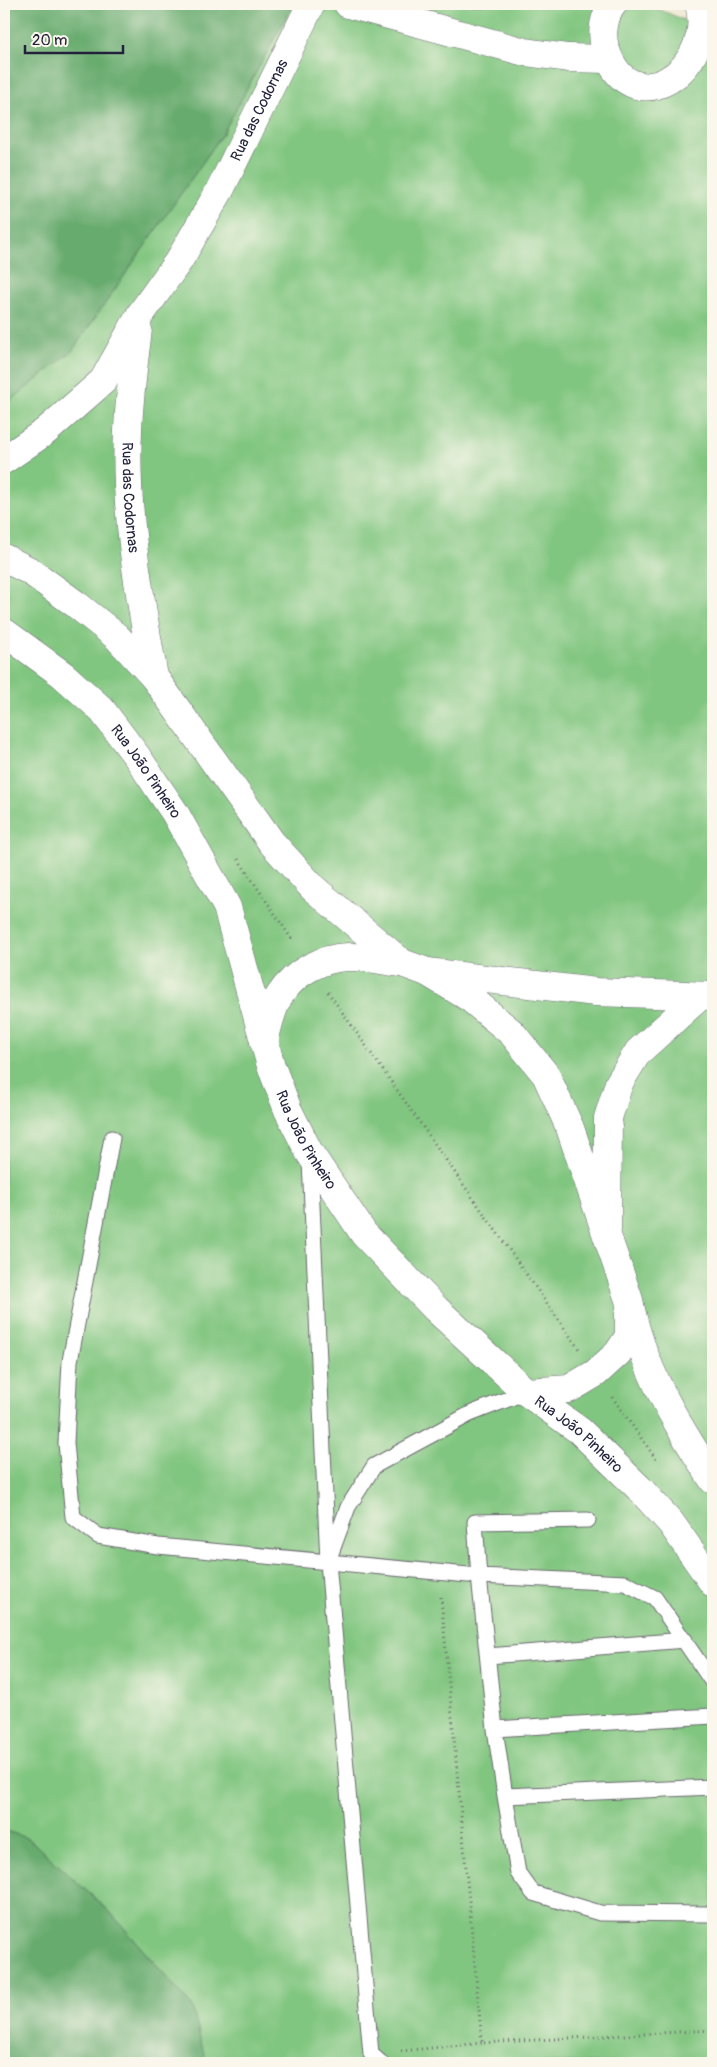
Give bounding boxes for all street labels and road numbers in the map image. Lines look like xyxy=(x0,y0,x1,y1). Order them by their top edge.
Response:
street label: Rua das Codornas xyxy=(226,56,292,164)
street label: Rua das Codornas xyxy=(118,442,143,554)
street label: Rua João Pinheiro xyxy=(107,721,185,822)
street label: Rua João Pinheiro xyxy=(272,1088,341,1193)
street label: Rua João Pinheiro xyxy=(531,1392,627,1477)

